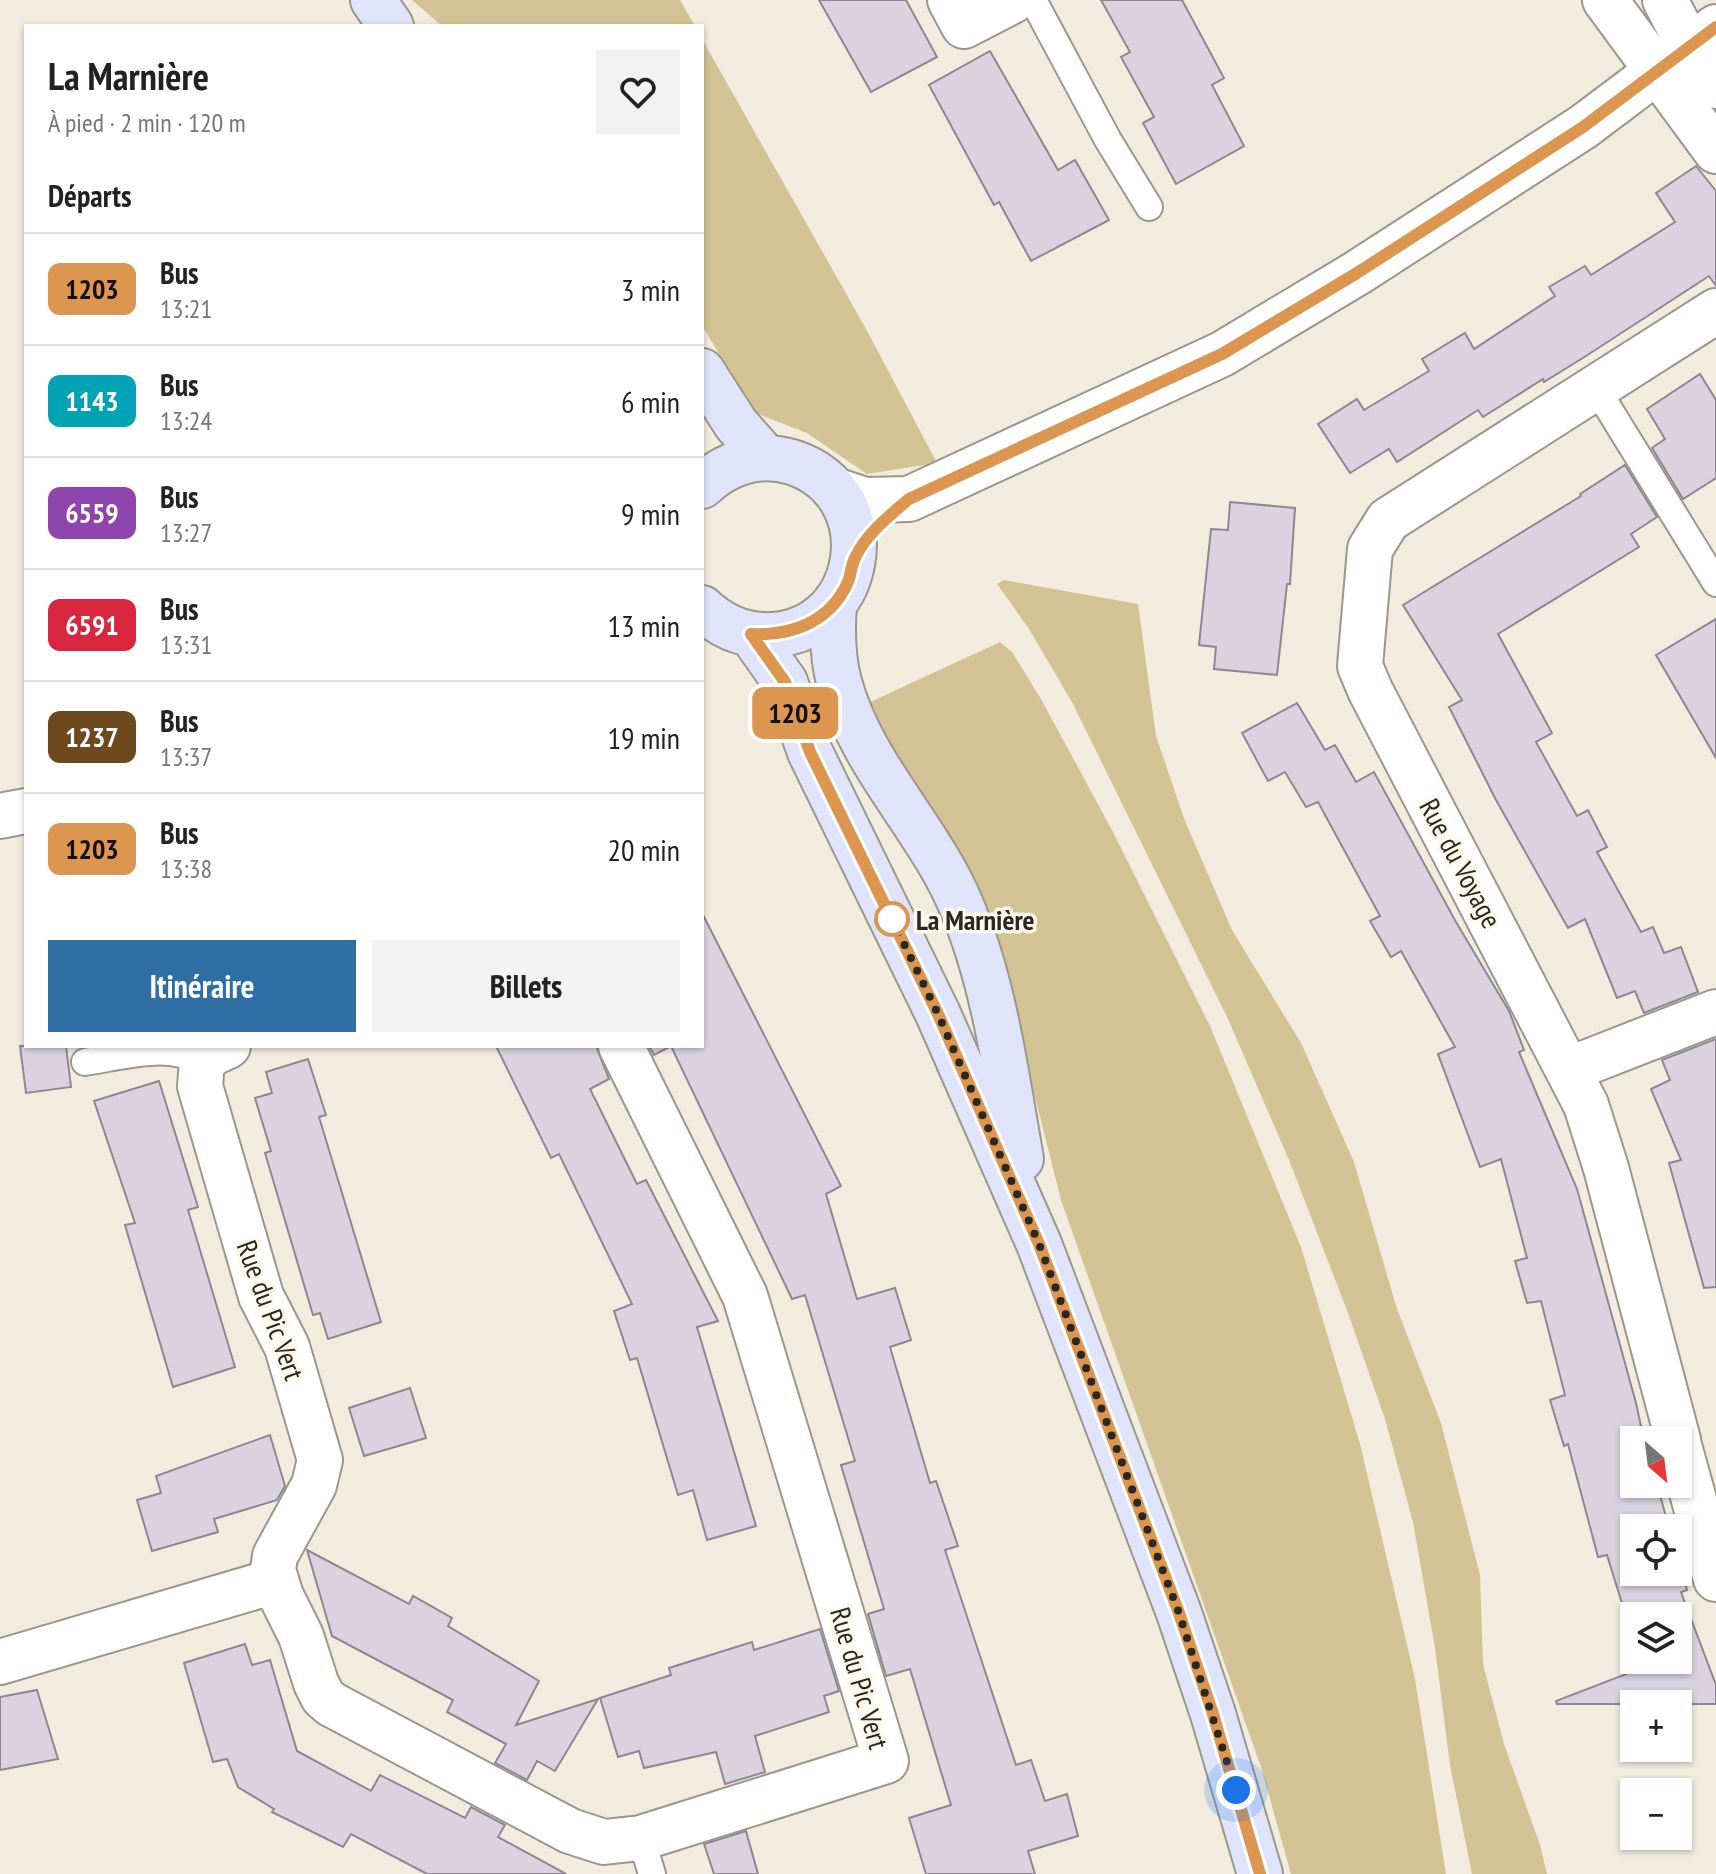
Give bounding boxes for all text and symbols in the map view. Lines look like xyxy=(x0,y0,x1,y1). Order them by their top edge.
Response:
button: heart xyxy=(596,50,680,134)
text: La Marnière xyxy=(48,51,209,100)
text: À pied · 2 min · 120 m xyxy=(48,106,246,139)
text: Départs xyxy=(48,176,131,215)
text: Bus xyxy=(160,253,199,292)
text: 1203 xyxy=(65,270,119,307)
text: 3 min xyxy=(621,270,680,309)
text: 13:21 xyxy=(160,292,212,325)
text: Bus xyxy=(160,365,199,404)
text: 1143 xyxy=(65,382,119,419)
text: 6 min xyxy=(621,382,680,421)
text: 13:24 xyxy=(160,404,212,437)
text: Bus xyxy=(160,477,199,516)
text: 6559 xyxy=(65,494,119,531)
text: 9 min xyxy=(621,494,680,533)
text: 13:27 xyxy=(160,516,212,549)
text: Bus xyxy=(160,589,199,628)
text: 6591 xyxy=(65,606,119,643)
text: 13 min xyxy=(607,606,680,645)
text: 13:31 xyxy=(160,628,212,661)
line badge: 1203 xyxy=(739,687,851,739)
text: 1203 xyxy=(768,694,822,731)
text: Bus xyxy=(160,701,199,740)
text: 1237 xyxy=(65,718,119,755)
text: 19 min xyxy=(607,718,680,757)
text: 13:37 xyxy=(160,740,212,773)
street label: Rue du Voyage xyxy=(1411,792,1511,934)
text: Bus xyxy=(160,813,199,852)
text: 1203 xyxy=(65,830,119,867)
text: 20 min xyxy=(607,830,680,869)
text: 13:38 xyxy=(160,852,212,885)
place label: La Marnière xyxy=(916,901,1035,938)
marker: La Marnière xyxy=(875,902,909,936)
button: Itinéraire xyxy=(48,940,356,1032)
button: Billets xyxy=(372,940,680,1032)
street label: Rue du Pic Vert xyxy=(229,1235,313,1385)
north arrow xyxy=(1620,1426,1692,1498)
map controls xyxy=(1620,1426,1692,1850)
button: locate xyxy=(1620,1514,1692,1586)
button: layers xyxy=(1620,1602,1692,1674)
street label: Rue du Pic Vert xyxy=(822,1603,898,1754)
button: + xyxy=(1620,1690,1692,1762)
your location xyxy=(1216,1770,1256,1810)
button: − xyxy=(1620,1778,1692,1850)

